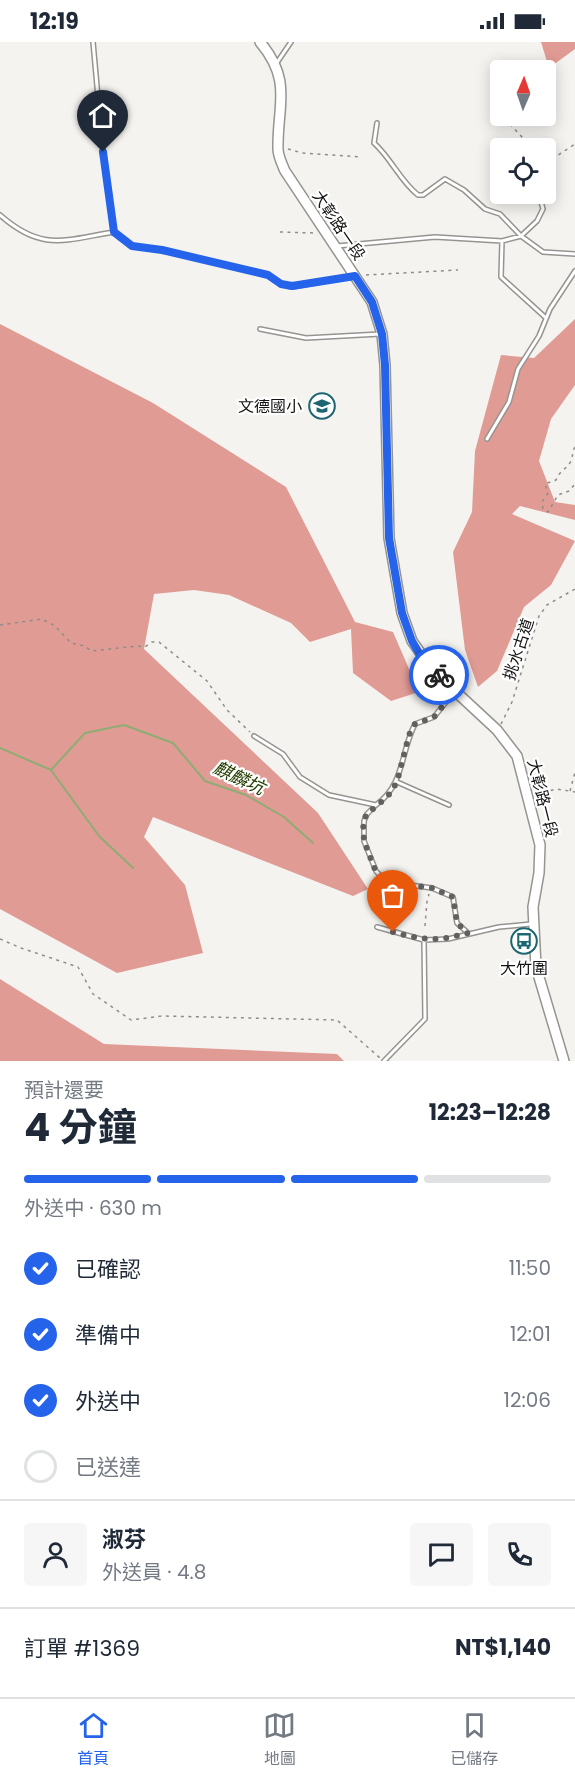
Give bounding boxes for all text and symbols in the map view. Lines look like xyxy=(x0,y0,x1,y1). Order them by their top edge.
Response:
text: 12:19 xyxy=(30,6,79,37)
north arrow xyxy=(490,60,556,126)
map controls xyxy=(490,60,556,204)
pin xyxy=(77,90,128,152)
icon: home xyxy=(86,99,119,132)
button: locate xyxy=(490,138,556,204)
street label: 大彰路一段 xyxy=(307,186,370,265)
school or university icon: 文德國小 xyxy=(307,391,337,421)
place label: 文德國小 xyxy=(238,395,302,418)
street label: 挑水古道 xyxy=(498,615,539,683)
courier xyxy=(409,645,469,705)
icon: bike xyxy=(423,659,456,692)
water label: 麒麟坑 xyxy=(209,755,272,802)
street label: 大彰路一段 xyxy=(522,757,563,840)
pin xyxy=(367,870,418,932)
icon: bag xyxy=(376,879,409,912)
bus stop icon: 大竹圍 xyxy=(509,926,539,956)
place label: 大竹圍 xyxy=(500,957,548,980)
text: 預計還要 xyxy=(24,1076,104,1104)
text: 12:23–12:28 xyxy=(429,1097,551,1128)
text: 4 分鐘 xyxy=(24,1100,137,1155)
text: 外送中 · 630 m xyxy=(24,1194,162,1222)
icon: check xyxy=(24,1252,57,1285)
text: 已確認 xyxy=(75,1254,141,1285)
text: 11:50 xyxy=(509,1254,551,1282)
icon: check xyxy=(24,1318,57,1351)
text: 準備中 xyxy=(75,1320,141,1351)
text: 12:01 xyxy=(510,1320,551,1348)
icon: check xyxy=(24,1384,57,1417)
text: 外送中 xyxy=(75,1386,141,1417)
text: 12:06 xyxy=(504,1386,551,1414)
text: 已送達 xyxy=(75,1452,141,1483)
button: person xyxy=(24,1523,87,1586)
button: chat xyxy=(410,1523,473,1586)
button: phone xyxy=(488,1523,551,1586)
text: 淑芬 xyxy=(102,1524,146,1555)
text: 外送員 · 4.8 xyxy=(102,1558,206,1586)
text: NT$1,140 xyxy=(455,1632,551,1663)
text: 訂單 #1369 xyxy=(24,1633,140,1664)
tab: 首頁 xyxy=(77,1709,110,1771)
tab: 地圖 xyxy=(263,1709,296,1771)
tab: 已儲存 xyxy=(450,1709,498,1771)

